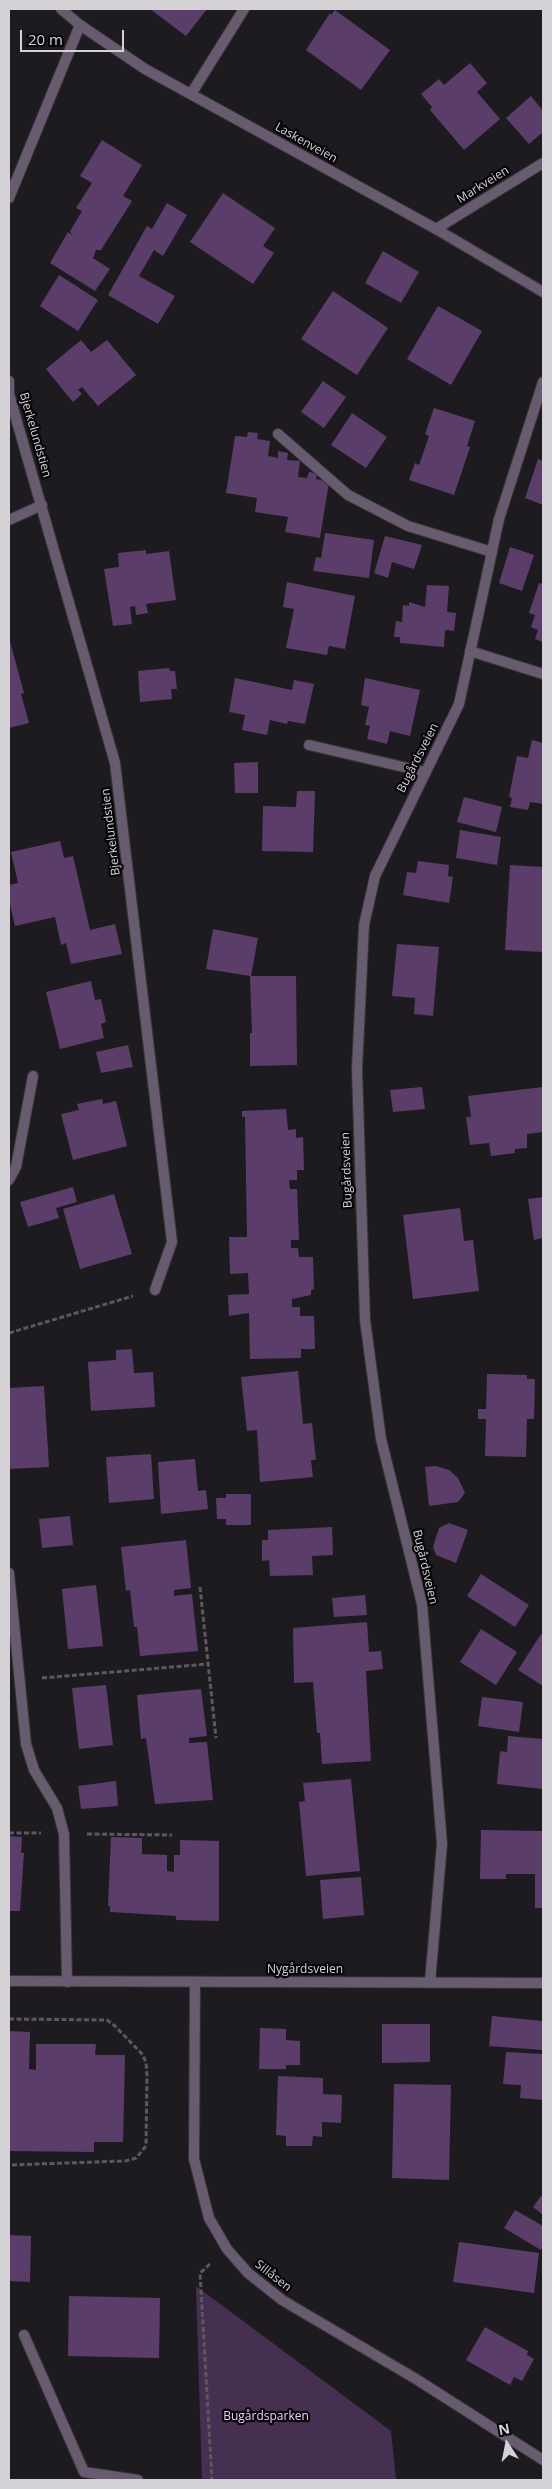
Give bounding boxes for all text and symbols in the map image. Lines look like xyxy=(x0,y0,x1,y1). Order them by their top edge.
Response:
scale bar xyxy=(22,20,126,52)
text: 20 m xyxy=(28,29,63,49)
street label: Laskenveien xyxy=(272,120,340,166)
street label: Markveien xyxy=(454,163,512,207)
street label: Bjerkelundstien xyxy=(16,391,54,479)
street label: Bugårdsveien xyxy=(394,721,442,795)
street label: Bjerkelundstien xyxy=(99,788,123,876)
street label: Bugårdsveien xyxy=(338,1132,356,1208)
street label: Bugårdsveien xyxy=(409,1528,441,1606)
street label: Nygårdsveien xyxy=(267,1963,343,1977)
street label: Sillåsen xyxy=(252,2257,294,2295)
park label: Bugårdsparken xyxy=(223,2410,309,2424)
text: N xyxy=(497,2418,511,2439)
north arrow xyxy=(482,2419,532,2469)

